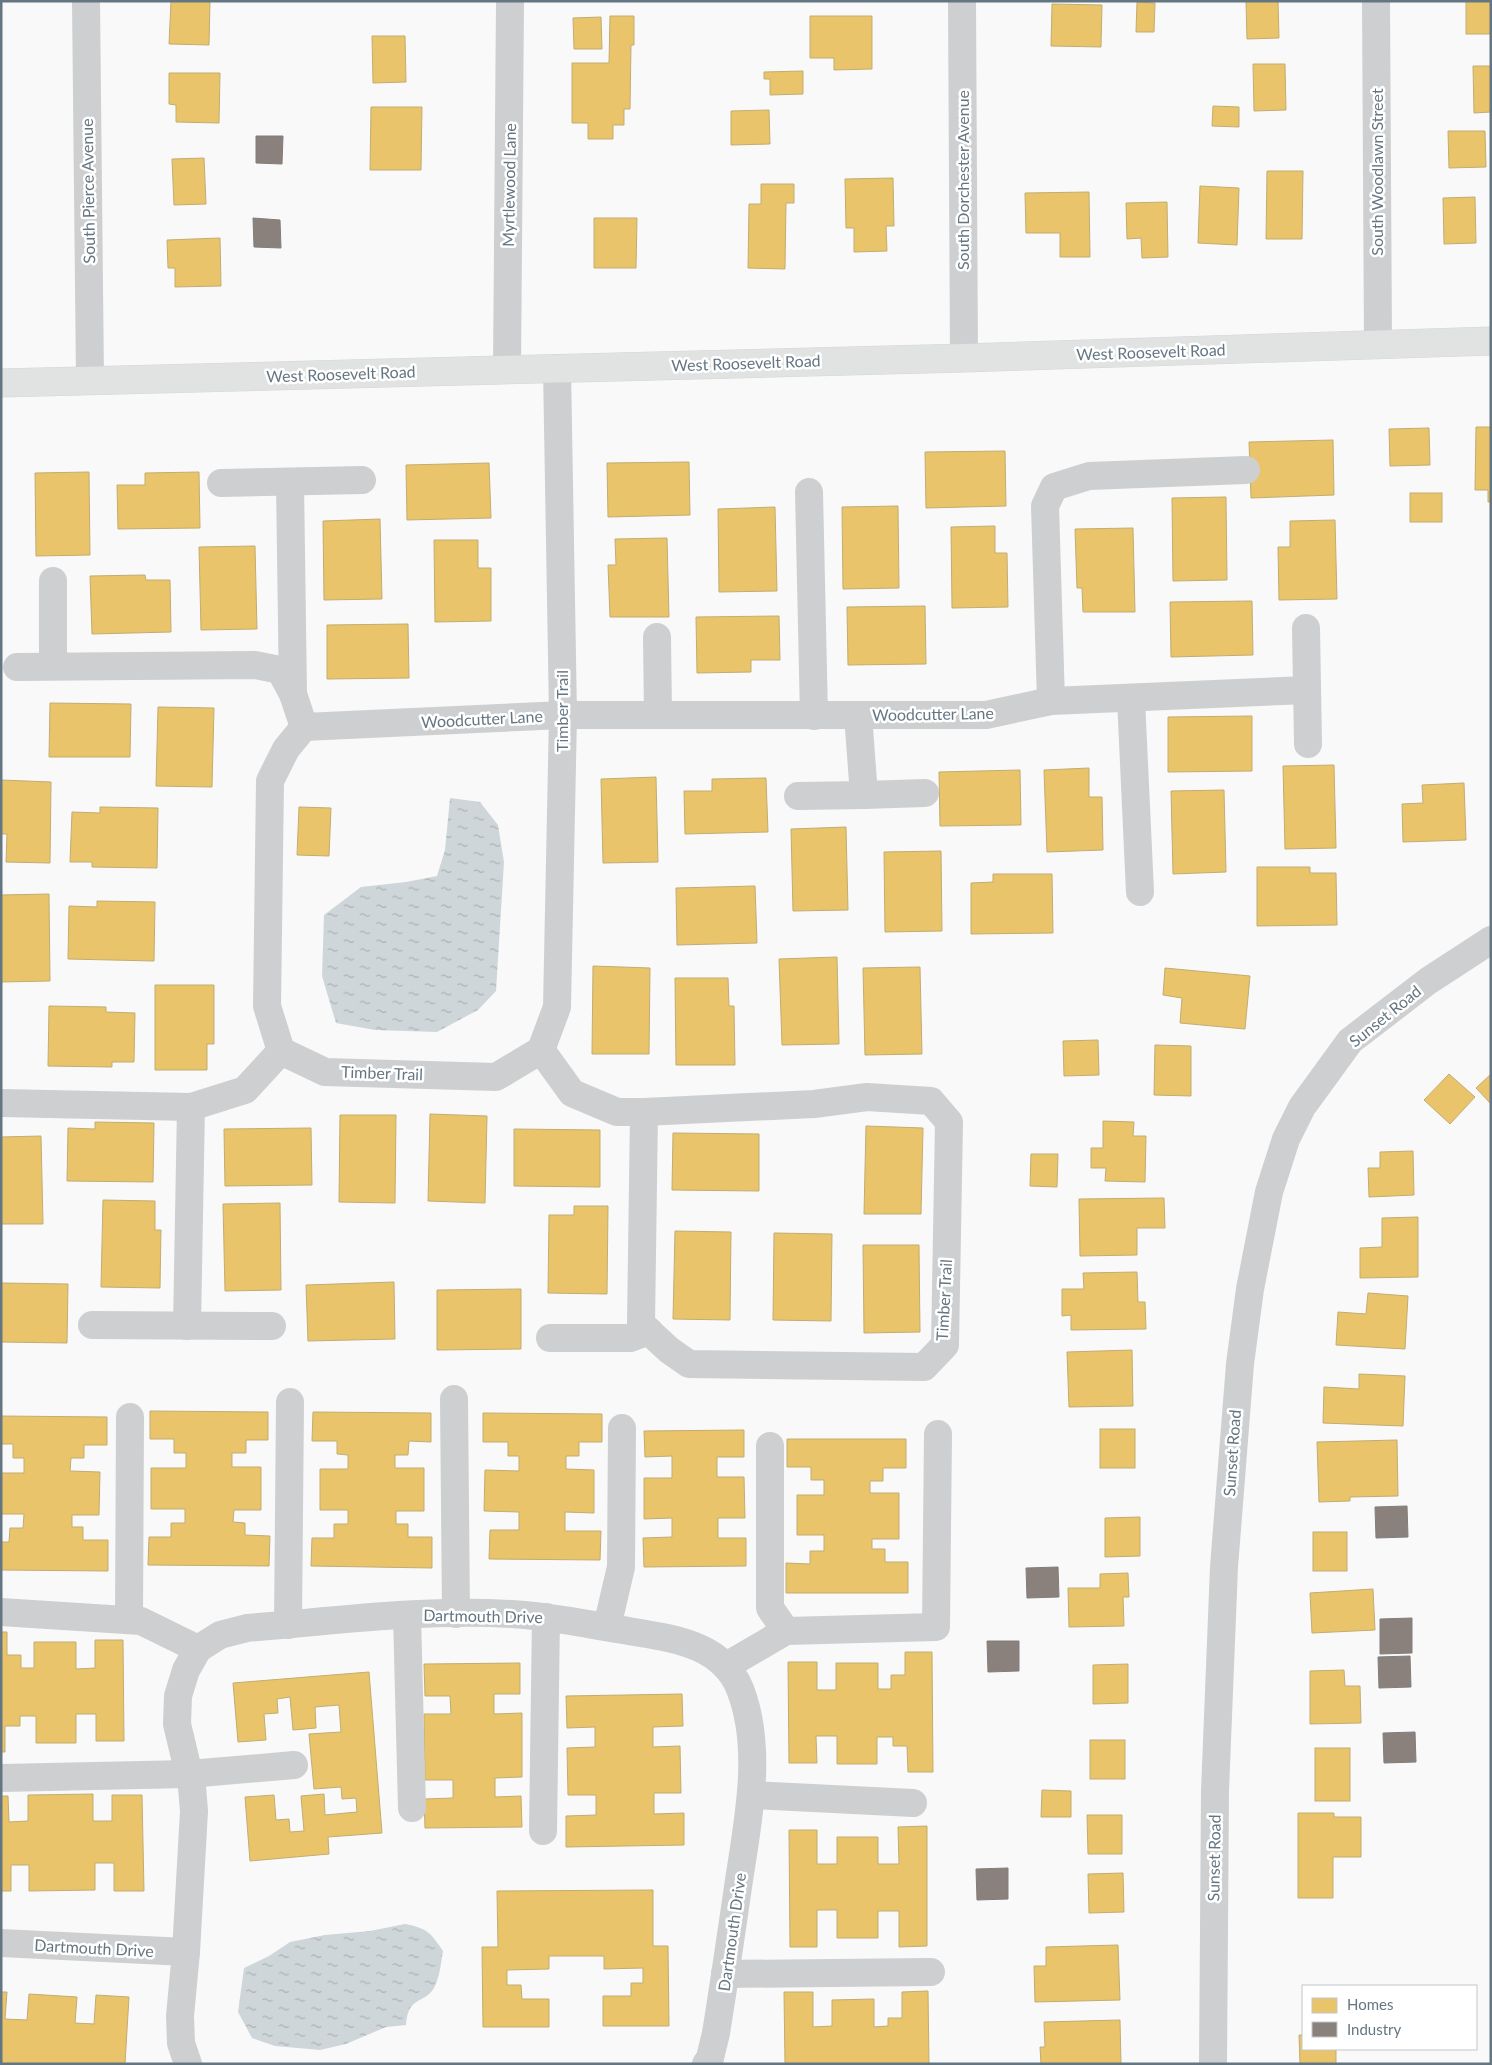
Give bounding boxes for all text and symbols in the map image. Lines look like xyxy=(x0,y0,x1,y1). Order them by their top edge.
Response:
street label: South Woodlawn Street xyxy=(1367,88,1386,256)
street label: South Dorchester Avenue xyxy=(953,90,972,270)
street label: South Pierce Avenue xyxy=(77,118,98,264)
street label: Myrtlewood Lane xyxy=(498,123,519,247)
street label: West Roosevelt Road xyxy=(1076,339,1226,364)
street label: West Roosevelt Road xyxy=(671,350,821,375)
street label: West Roosevelt Road xyxy=(266,361,416,386)
street label: Timber Trail xyxy=(552,670,571,752)
street label: Woodcutter Lane xyxy=(872,703,994,724)
street label: Woodcutter Lane xyxy=(421,706,543,731)
street label: Sunset Road xyxy=(1345,981,1424,1050)
street label: Timber Trail xyxy=(341,1062,423,1083)
street label: Timber Trail xyxy=(932,1259,955,1341)
street label: Sunset Road xyxy=(1219,1409,1244,1497)
street label: Dartmouth Drive xyxy=(423,1605,543,1626)
street label: Sunset Road xyxy=(1203,1814,1224,1902)
street label: Dartmouth Drive xyxy=(714,1871,749,1992)
street label: Dartmouth Drive xyxy=(34,1935,154,1960)
legend xyxy=(1302,1985,1477,2050)
text: Homes xyxy=(1347,1995,1393,2013)
text: Industry xyxy=(1347,2020,1402,2038)

